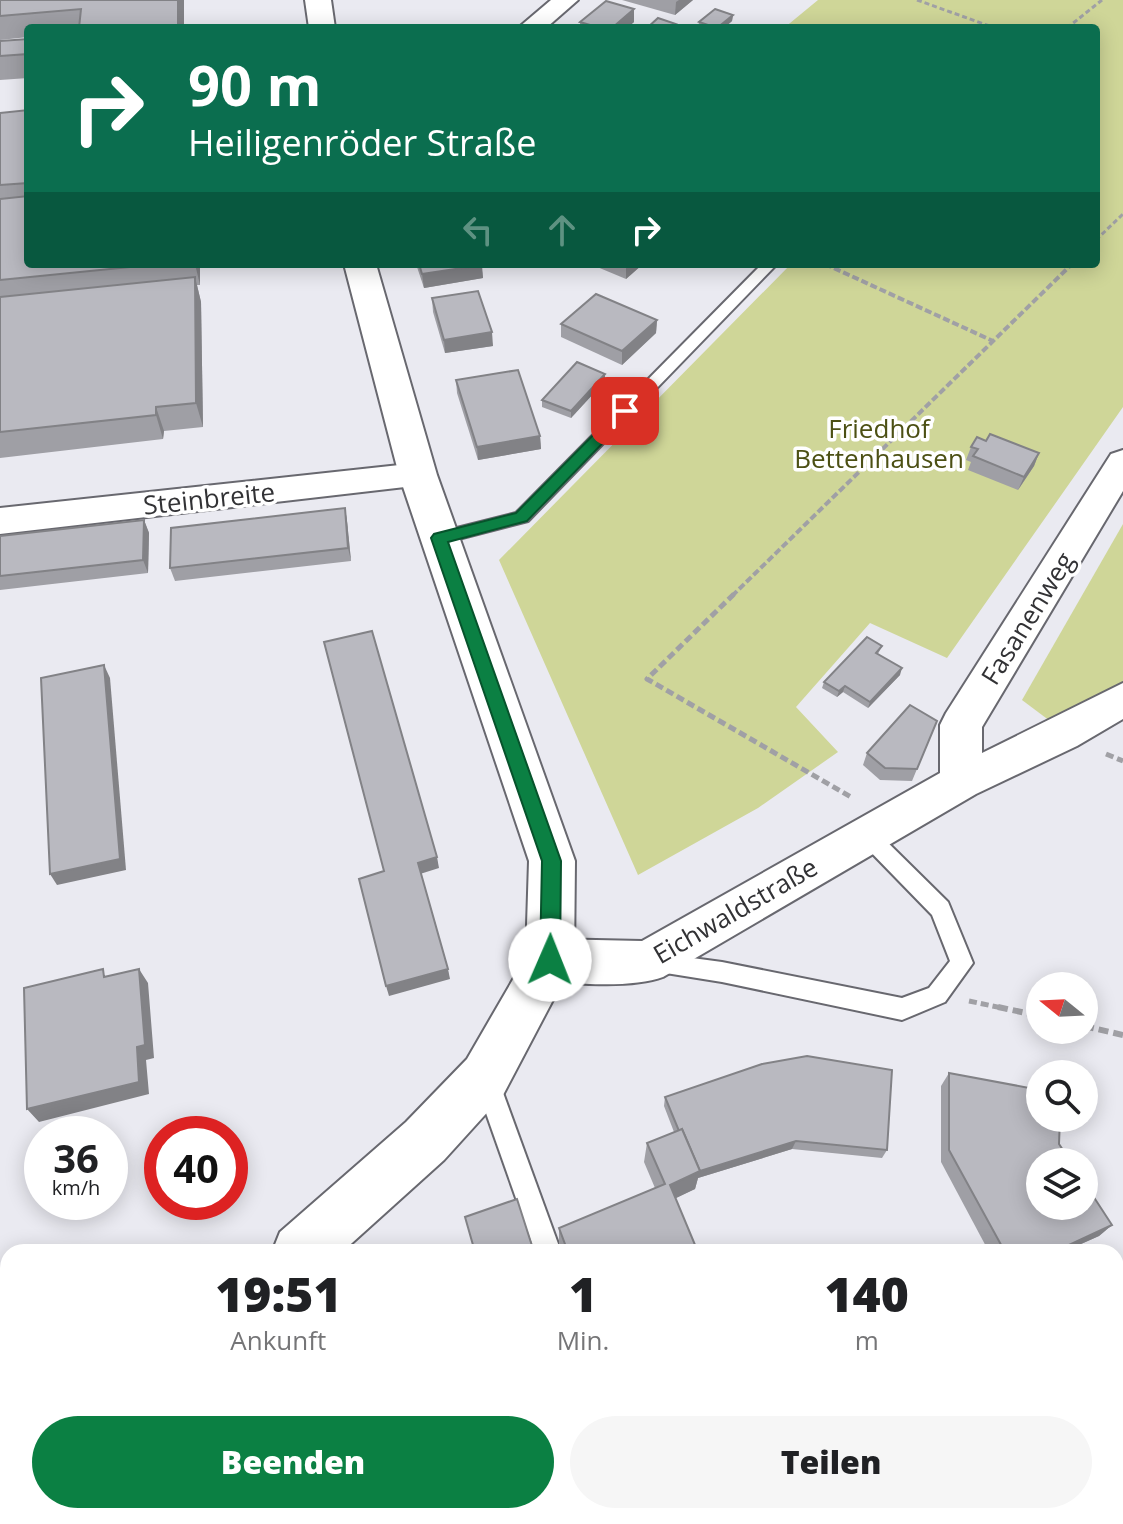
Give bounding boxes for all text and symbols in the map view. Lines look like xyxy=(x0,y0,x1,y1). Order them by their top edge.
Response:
text: 90 m xyxy=(188,46,322,122)
icon: right xyxy=(56,56,160,160)
text: Heiligenröder Straße xyxy=(188,118,536,167)
icon: left xyxy=(456,208,500,252)
icon: ahead xyxy=(540,208,584,252)
icon: right xyxy=(624,208,668,252)
pin xyxy=(591,377,659,445)
icon: arrive xyxy=(603,389,647,433)
park label: Friedhof Bettenhausen xyxy=(794,410,964,476)
street label: Steinbreite xyxy=(141,473,277,523)
street label: Fasanenweg xyxy=(972,545,1082,691)
street label: Eichwaldstraße xyxy=(646,848,824,972)
position arrow xyxy=(508,918,592,1002)
north arrow xyxy=(1026,972,1098,1044)
map controls xyxy=(1026,972,1098,1220)
button: search xyxy=(1026,1060,1098,1132)
speed limit sign: 40 xyxy=(144,1116,248,1220)
text: 36 xyxy=(53,1130,99,1185)
button: layers xyxy=(1026,1148,1098,1220)
text: km/h xyxy=(52,1174,100,1201)
text: 19:51 xyxy=(215,1261,342,1326)
text: 1 xyxy=(569,1261,597,1326)
text: 140 xyxy=(824,1261,909,1326)
text: Ankunft xyxy=(230,1322,326,1358)
text: Min. xyxy=(557,1322,609,1358)
text: m xyxy=(855,1322,879,1358)
button: Beenden xyxy=(32,1416,554,1508)
button: Teilen xyxy=(570,1416,1092,1508)

